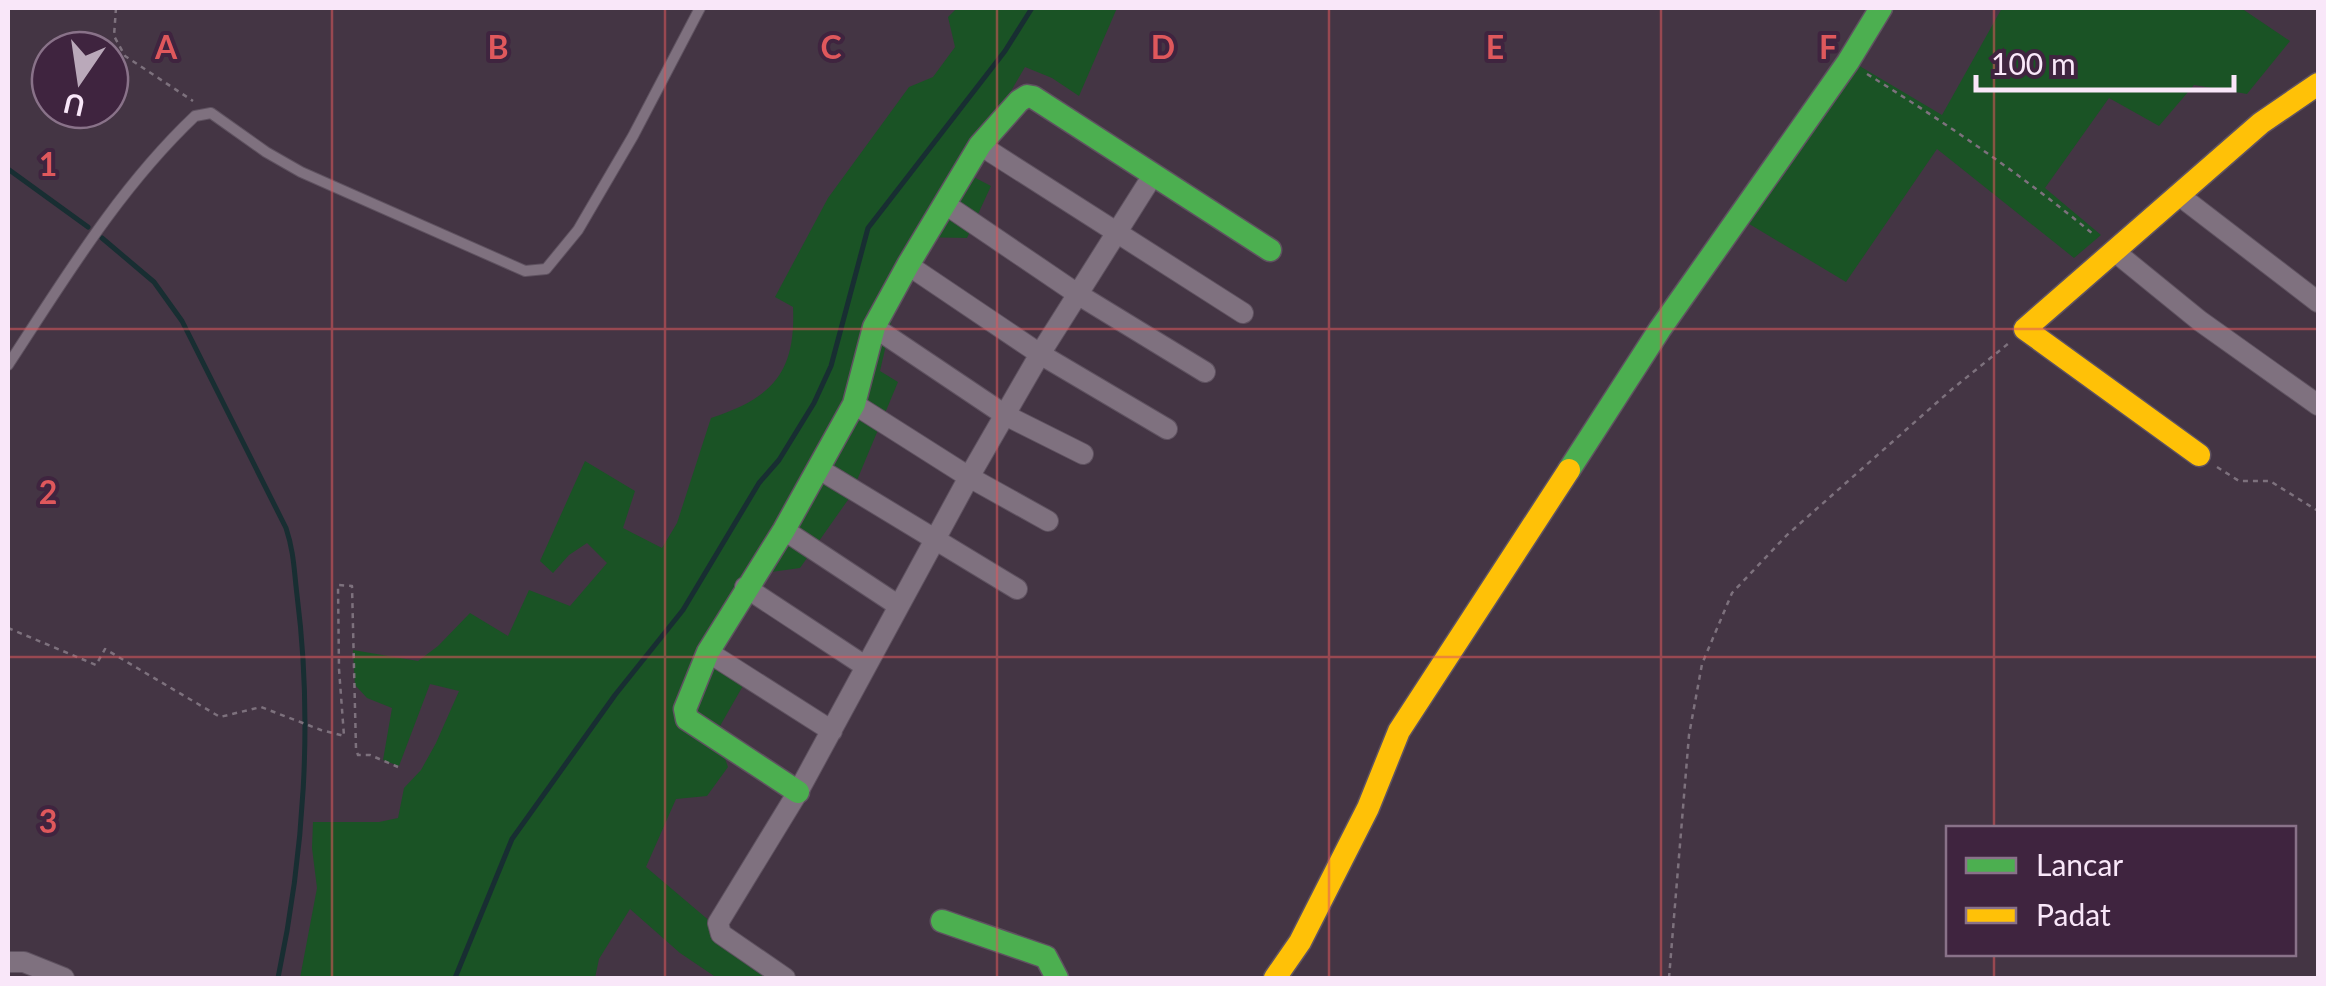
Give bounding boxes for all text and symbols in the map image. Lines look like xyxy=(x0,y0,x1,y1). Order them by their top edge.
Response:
text: A xyxy=(154,27,178,66)
text: B xyxy=(487,27,509,66)
text: C xyxy=(820,27,842,66)
text: D xyxy=(1151,27,1175,66)
text: E xyxy=(1486,27,1504,66)
text: F xyxy=(1819,27,1837,66)
north arrow xyxy=(30,30,130,130)
scale bar xyxy=(1976,30,2234,92)
text: 100 m xyxy=(1991,45,2076,81)
text: U xyxy=(60,86,88,124)
text: 1 xyxy=(39,144,57,183)
text: 2 xyxy=(39,472,57,511)
text: 3 xyxy=(39,801,57,840)
legend xyxy=(1946,826,2296,956)
text: Lancar xyxy=(2036,846,2123,882)
text: Padat xyxy=(2036,896,2111,932)

